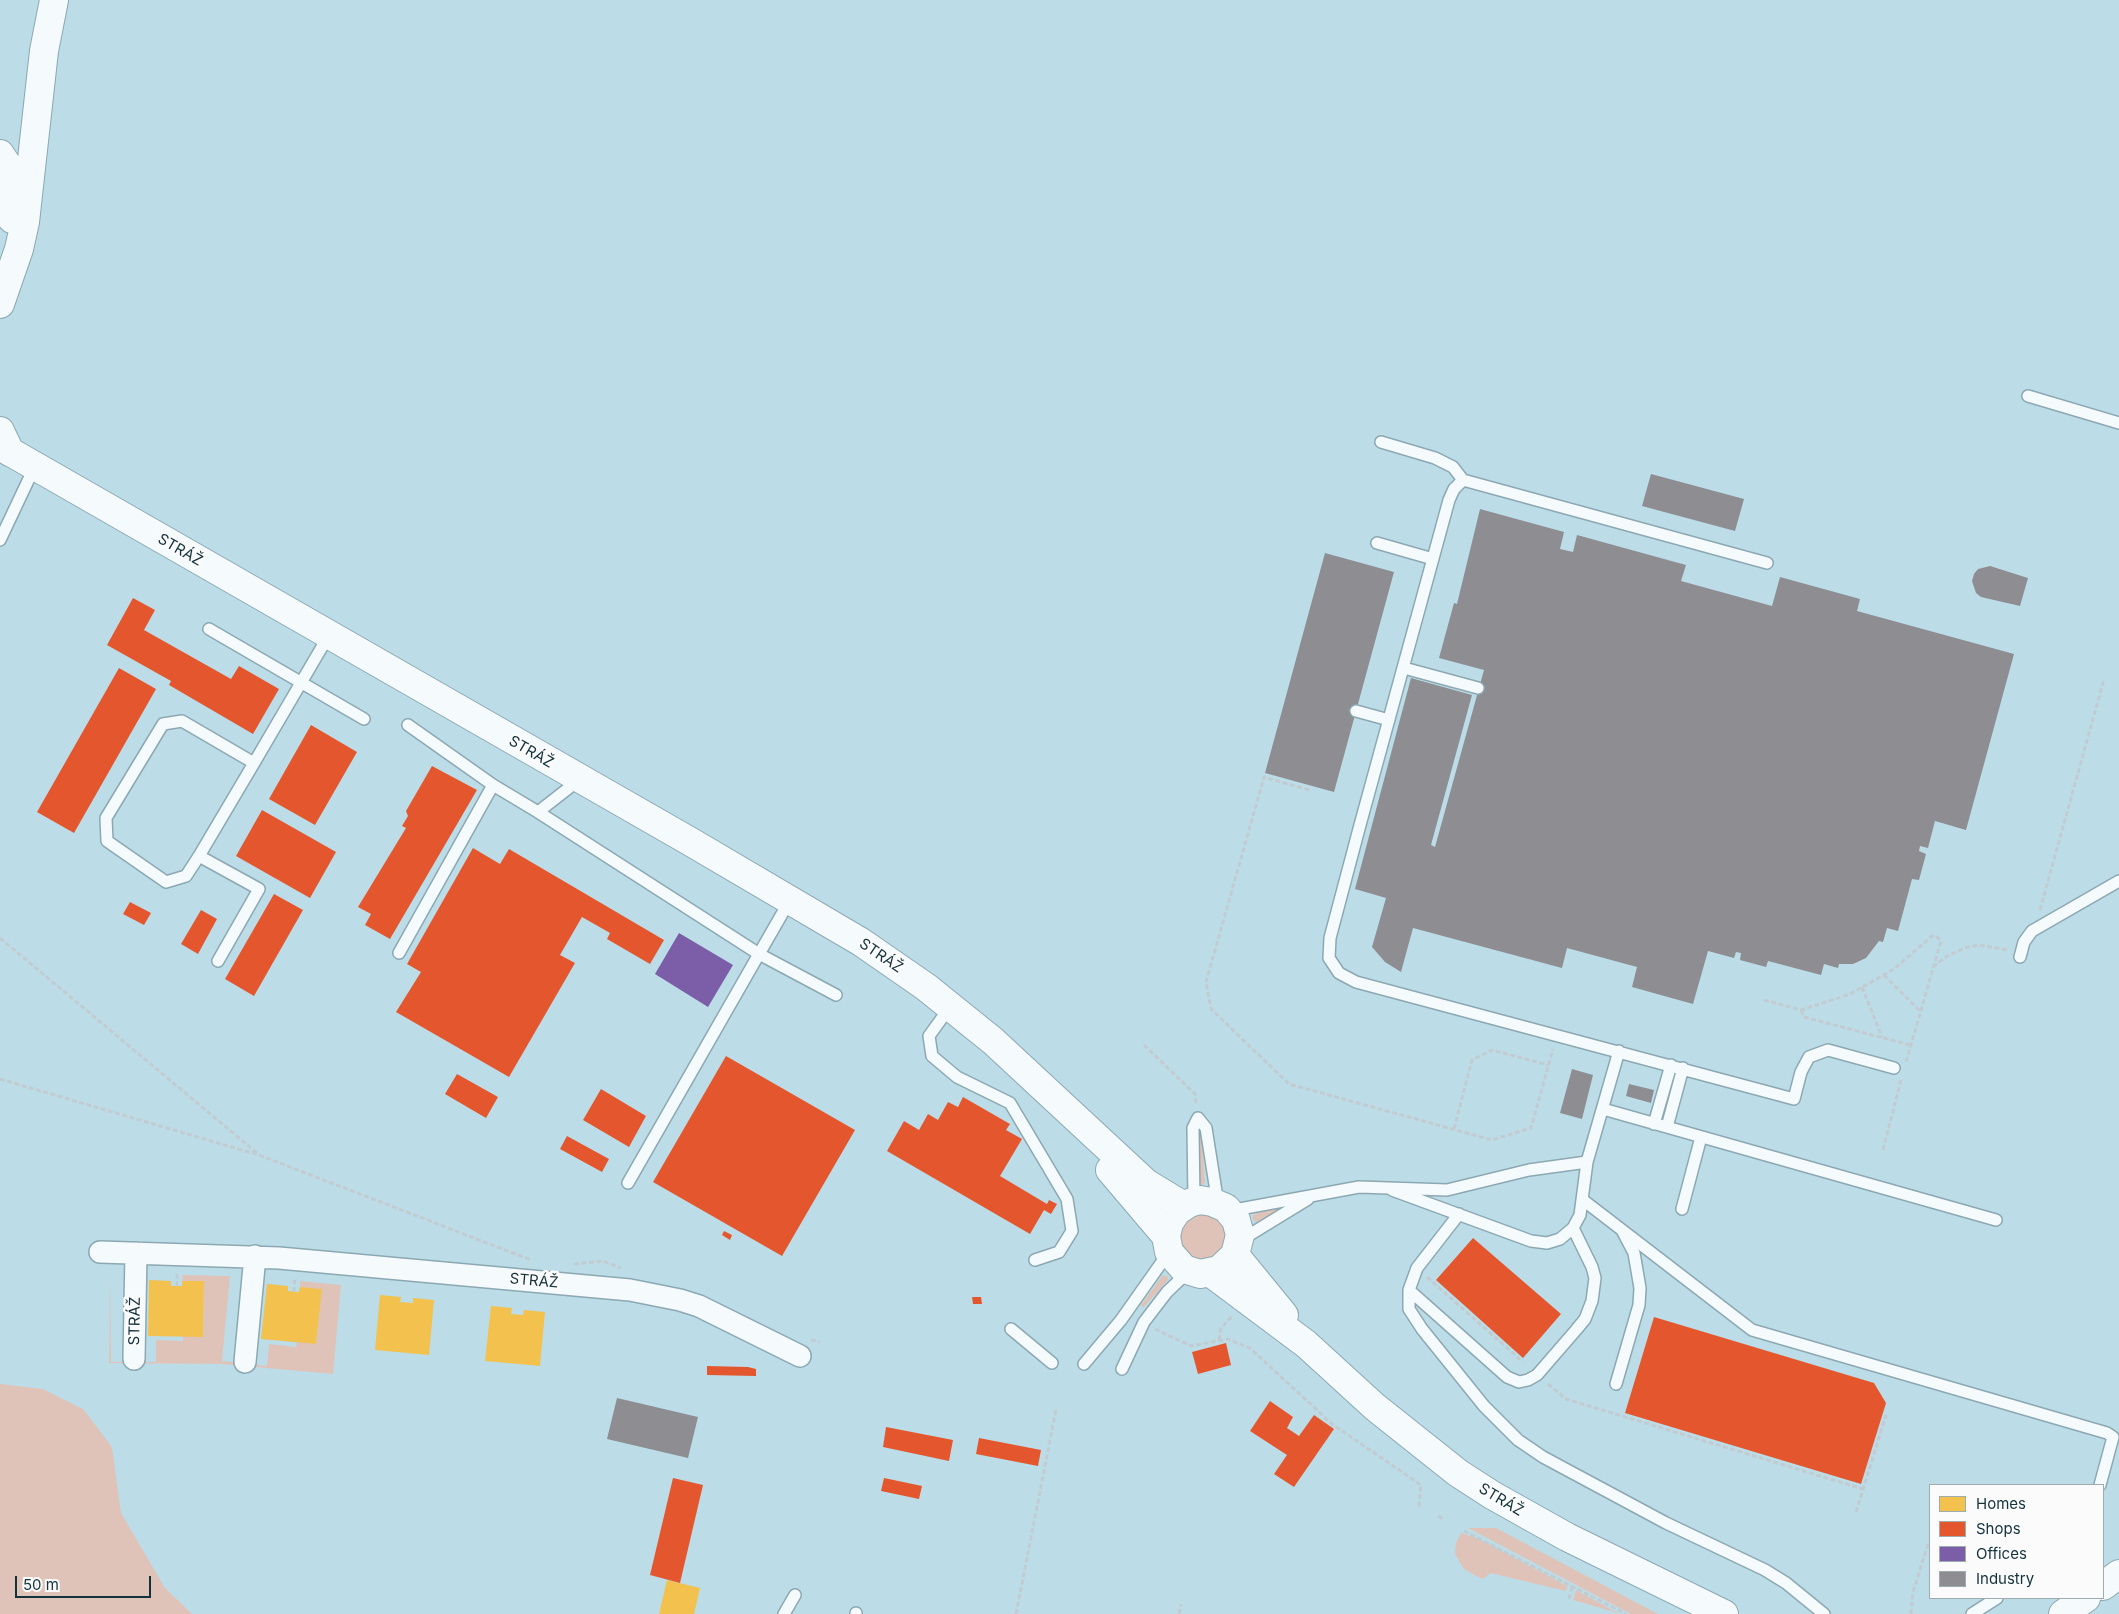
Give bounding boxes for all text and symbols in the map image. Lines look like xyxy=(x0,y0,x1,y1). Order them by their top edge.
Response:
street label: STRÁŽ xyxy=(154,530,206,570)
street label: STRÁŽ xyxy=(505,732,557,772)
street label: STRÁŽ xyxy=(856,935,906,977)
street label: STRÁŽ xyxy=(509,1270,559,1292)
street label: STRÁŽ xyxy=(126,1296,144,1346)
street label: STRÁŽ xyxy=(1475,1480,1527,1520)
legend xyxy=(1929,1484,2104,1599)
text: Homes xyxy=(1976,1494,2026,1513)
text: Shops xyxy=(1976,1519,2021,1538)
text: Offices xyxy=(1976,1544,2027,1563)
scale bar xyxy=(18,1566,154,1598)
text: Industry xyxy=(1976,1569,2034,1588)
text: 50 m xyxy=(23,1575,59,1594)

